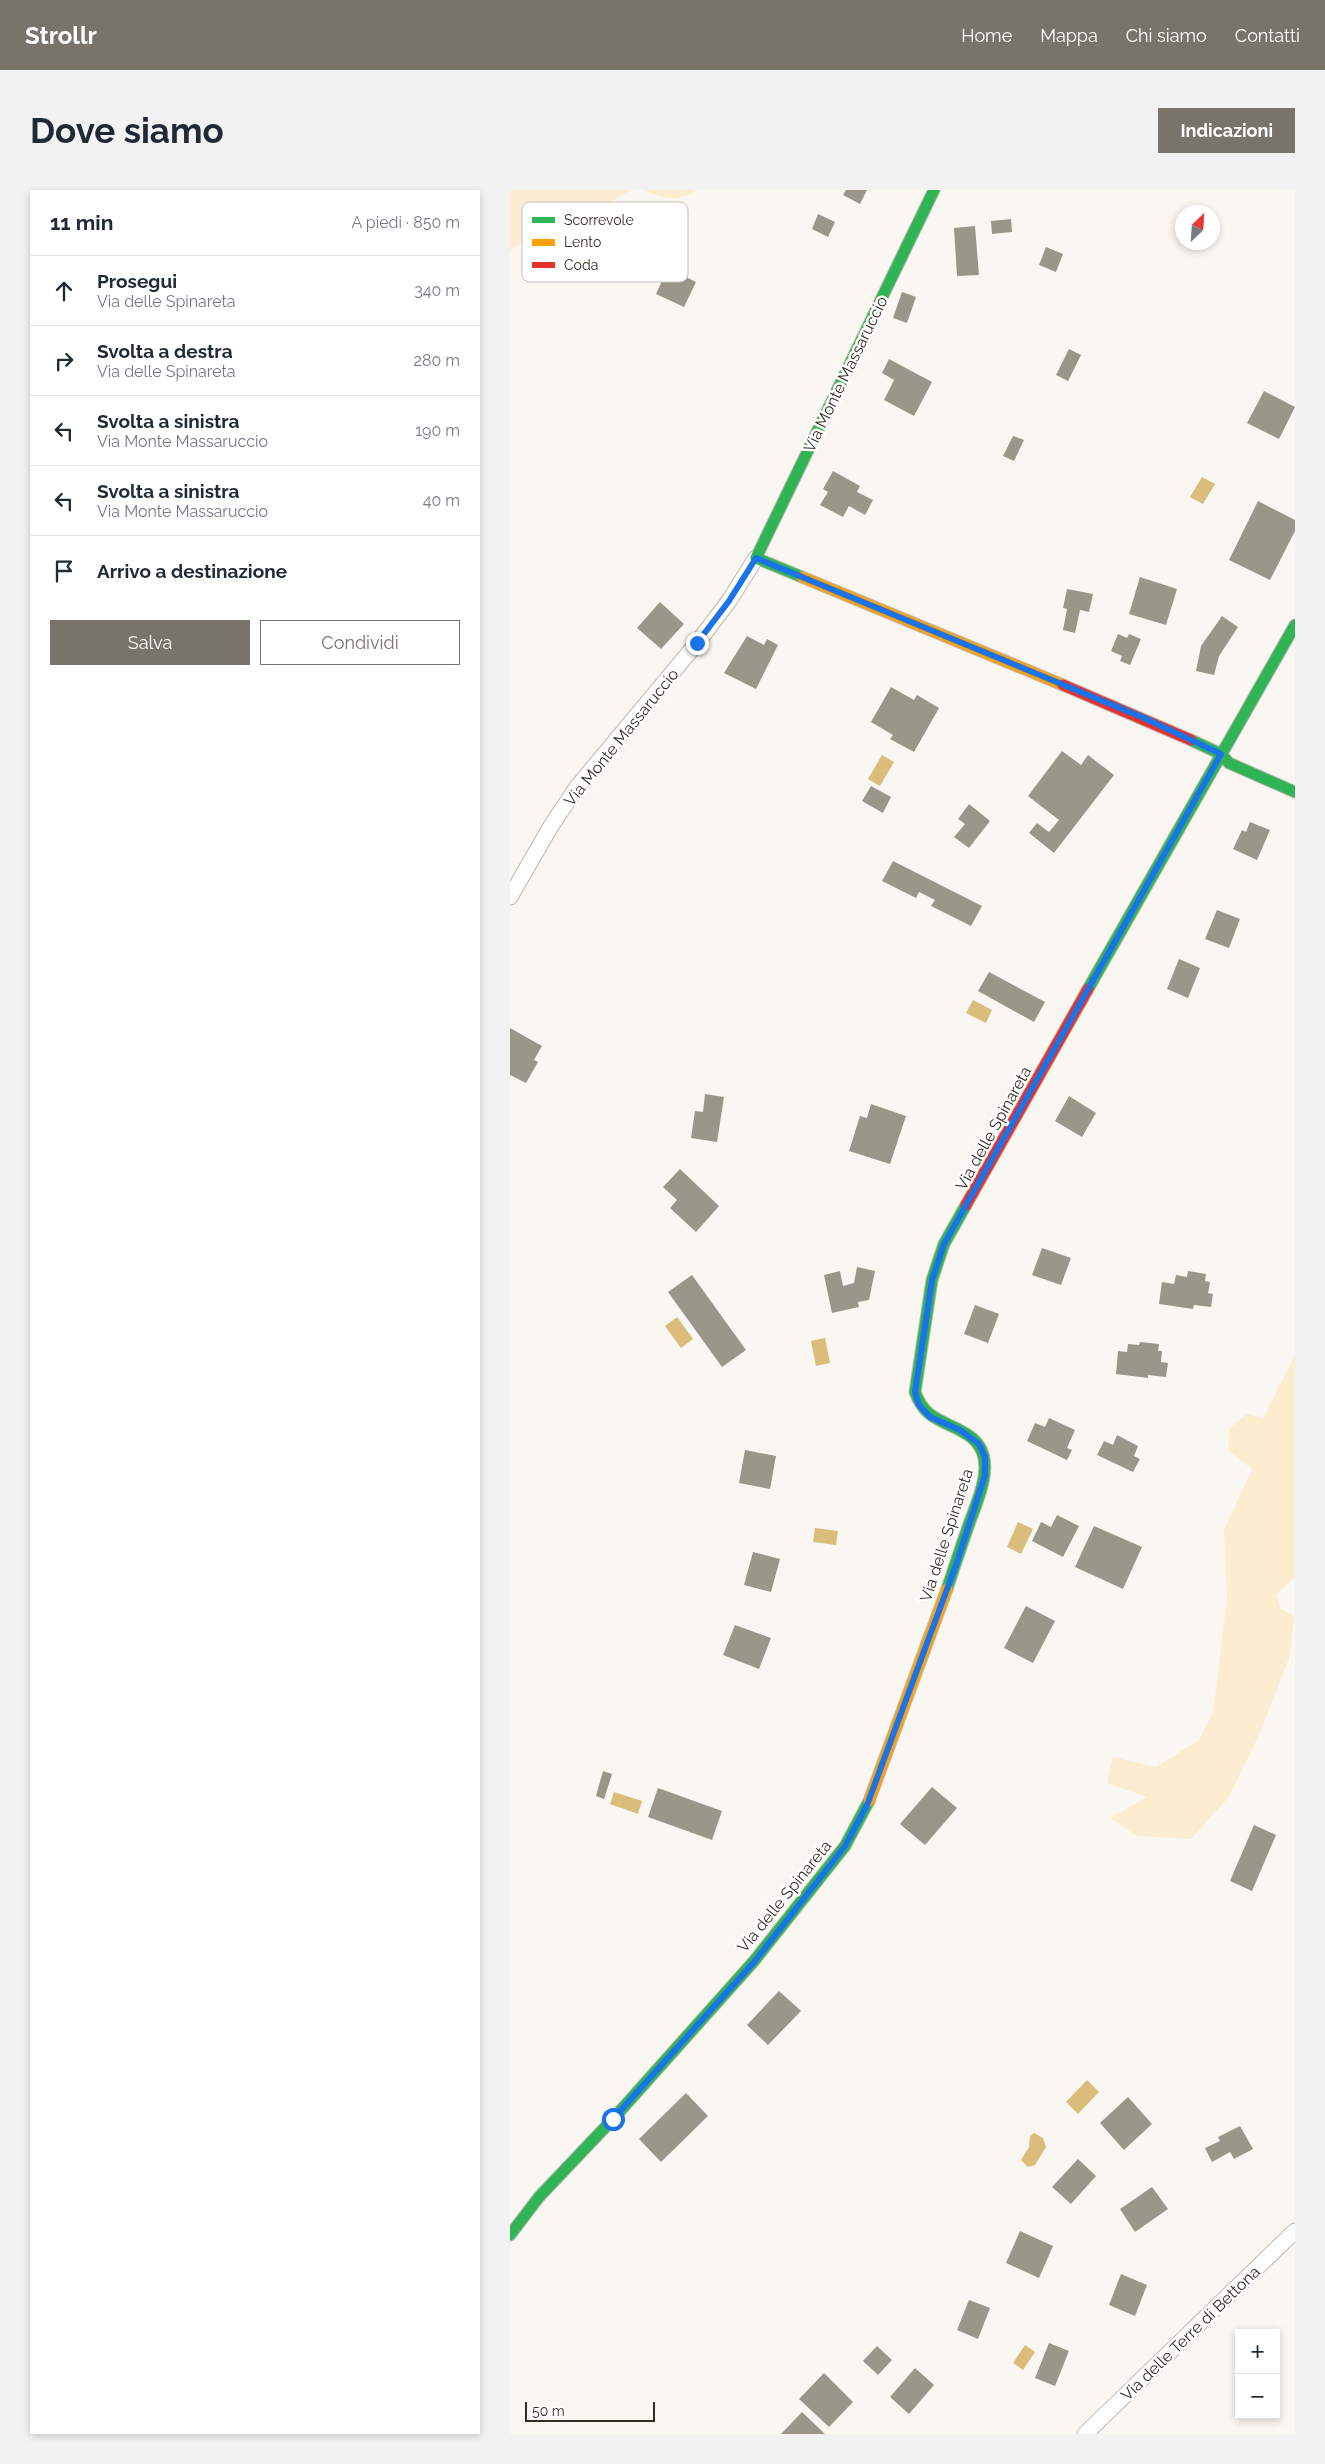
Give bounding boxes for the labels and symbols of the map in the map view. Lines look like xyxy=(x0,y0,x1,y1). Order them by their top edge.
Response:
legend xyxy=(522,202,688,282)
north arrow xyxy=(1175,205,1220,250)
text: Scorrevole xyxy=(564,212,634,228)
text: Lento xyxy=(564,234,601,250)
text: Coda xyxy=(564,257,598,273)
street label: Via Monte Massaruccio xyxy=(799,293,891,455)
route end xyxy=(686,632,709,655)
street label: Via Monte Massaruccio xyxy=(560,665,683,810)
street label: Via delle Spinareta xyxy=(952,1063,1035,1193)
street label: Via delle Spinareta xyxy=(916,1466,977,1604)
street label: Via delle Spinareta xyxy=(733,1836,835,1956)
route start xyxy=(602,2108,625,2131)
street label: Via delle Terre di Bettona xyxy=(1117,2262,1264,2405)
scale bar xyxy=(525,2399,655,2422)

